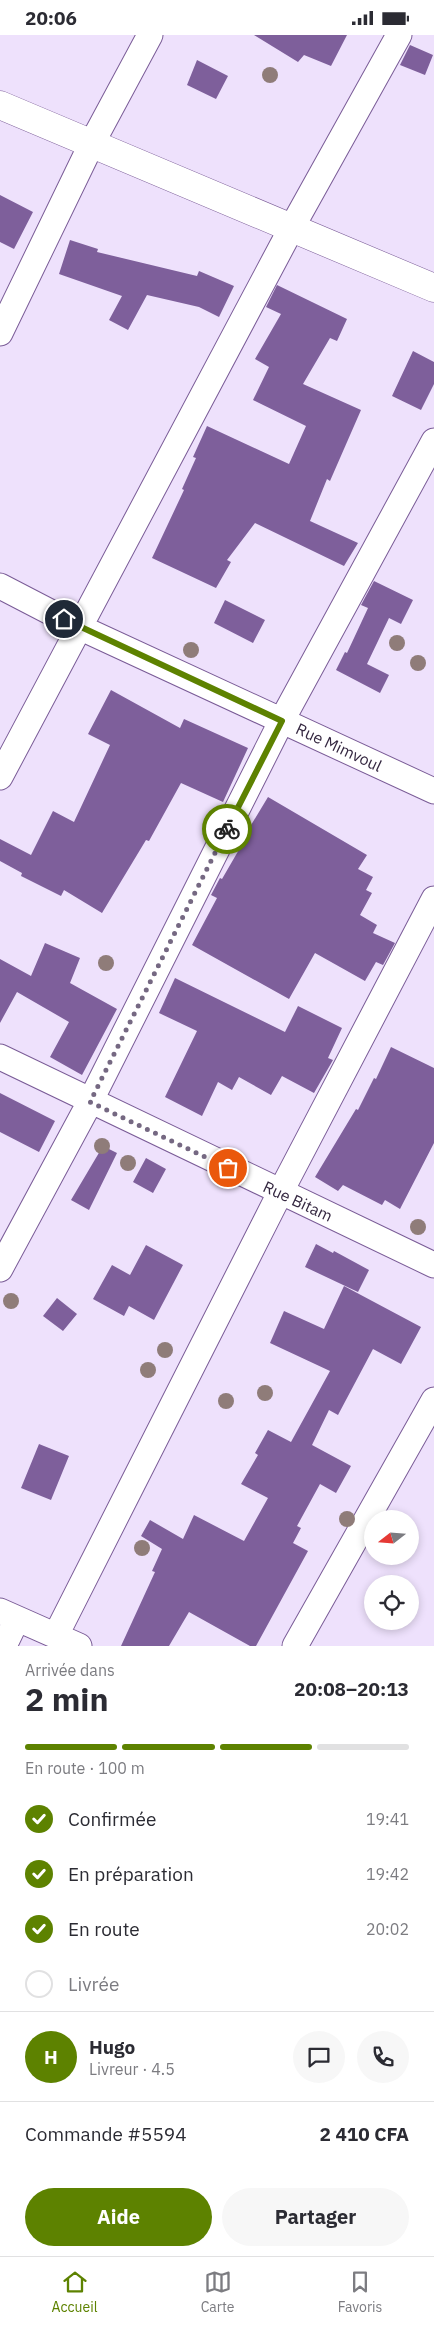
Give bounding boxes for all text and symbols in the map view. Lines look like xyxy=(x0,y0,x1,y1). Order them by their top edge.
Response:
text: 20:06 xyxy=(25,6,77,30)
pin xyxy=(43,598,85,640)
icon: home xyxy=(50,605,78,633)
street label: Rue Mimvoul xyxy=(293,718,385,776)
courier xyxy=(202,804,252,854)
icon: bike xyxy=(213,815,241,843)
pin xyxy=(207,1147,249,1189)
icon: bag xyxy=(214,1154,242,1182)
street label: Rue Bitam xyxy=(260,1176,336,1226)
north arrow xyxy=(364,1510,419,1565)
map controls xyxy=(364,1510,419,1630)
button: locate xyxy=(364,1575,419,1630)
text: Arrivée dans xyxy=(25,1660,115,1680)
text: 20:08–20:13 xyxy=(294,1677,409,1701)
text: 2 min xyxy=(25,1678,109,1720)
text: En route · 100 m xyxy=(25,1758,145,1778)
icon: check xyxy=(25,1805,53,1833)
text: Confirmée xyxy=(68,1807,156,1831)
text: 19:41 xyxy=(366,1809,409,1829)
icon: check xyxy=(25,1860,53,1888)
text: En préparation xyxy=(68,1862,194,1886)
text: 19:42 xyxy=(366,1864,409,1884)
icon: check xyxy=(25,1915,53,1943)
text: En route xyxy=(68,1917,140,1941)
text: 20:02 xyxy=(366,1919,409,1939)
text: Livrée xyxy=(68,1972,119,1996)
button: chat xyxy=(293,2031,345,2083)
button: phone xyxy=(357,2031,409,2083)
text: Hugo xyxy=(89,2035,135,2059)
text: H xyxy=(44,2045,58,2069)
text: Livreur · 4.5 xyxy=(89,2059,175,2079)
text: Commande #5594 xyxy=(25,2122,187,2146)
text: 2 410 CFA xyxy=(320,2122,409,2146)
button: Aide xyxy=(25,2188,212,2246)
button: Partager xyxy=(222,2188,409,2246)
tab: Accueil xyxy=(52,2268,97,2316)
tab: Carte xyxy=(201,2268,235,2316)
tab: Favoris xyxy=(338,2268,382,2316)

